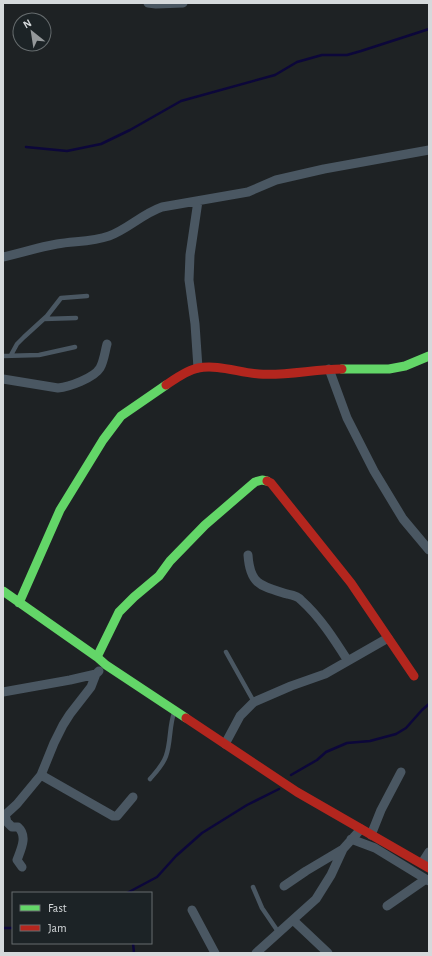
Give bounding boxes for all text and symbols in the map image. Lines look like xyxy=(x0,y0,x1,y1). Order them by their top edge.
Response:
north arrow xyxy=(12,12,52,52)
text: N xyxy=(21,17,33,30)
legend xyxy=(12,892,152,944)
text: Fast xyxy=(48,902,67,914)
text: Jam xyxy=(48,922,67,934)

